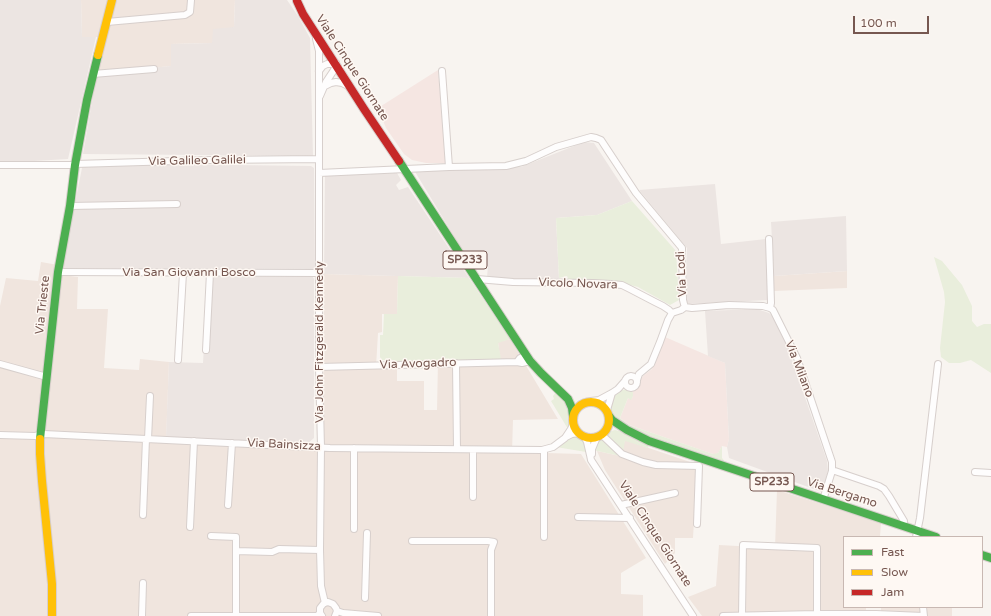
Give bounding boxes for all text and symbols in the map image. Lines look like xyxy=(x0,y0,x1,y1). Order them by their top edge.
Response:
scale bar xyxy=(855,8,931,34)
street label: Viale Cinque Giornate xyxy=(312,12,392,124)
text: 100 m xyxy=(860,16,897,30)
street label: Via Galileo Galilei xyxy=(148,153,246,169)
road number: SP233 xyxy=(443,251,487,269)
street label: Via Lodi xyxy=(674,251,690,297)
street label: Via John Fitzgerald Kennedy xyxy=(313,261,327,423)
street label: Via San Giovanni Bosco xyxy=(122,266,256,280)
street label: Via Trieste xyxy=(33,275,53,335)
street label: Vicolo Novara xyxy=(538,275,618,293)
street label: Via Milano xyxy=(782,338,816,400)
street label: Via Avogadro xyxy=(379,355,457,373)
street label: Via Bainsizza xyxy=(247,436,321,454)
road number: SP233 xyxy=(750,473,794,491)
street label: Via Bergamo xyxy=(805,475,879,511)
street label: Viale Cinque Giornate xyxy=(615,478,695,590)
legend xyxy=(843,536,983,608)
text: Fast xyxy=(881,545,904,559)
text: Slow xyxy=(881,565,908,579)
text: Jam xyxy=(881,585,904,599)

